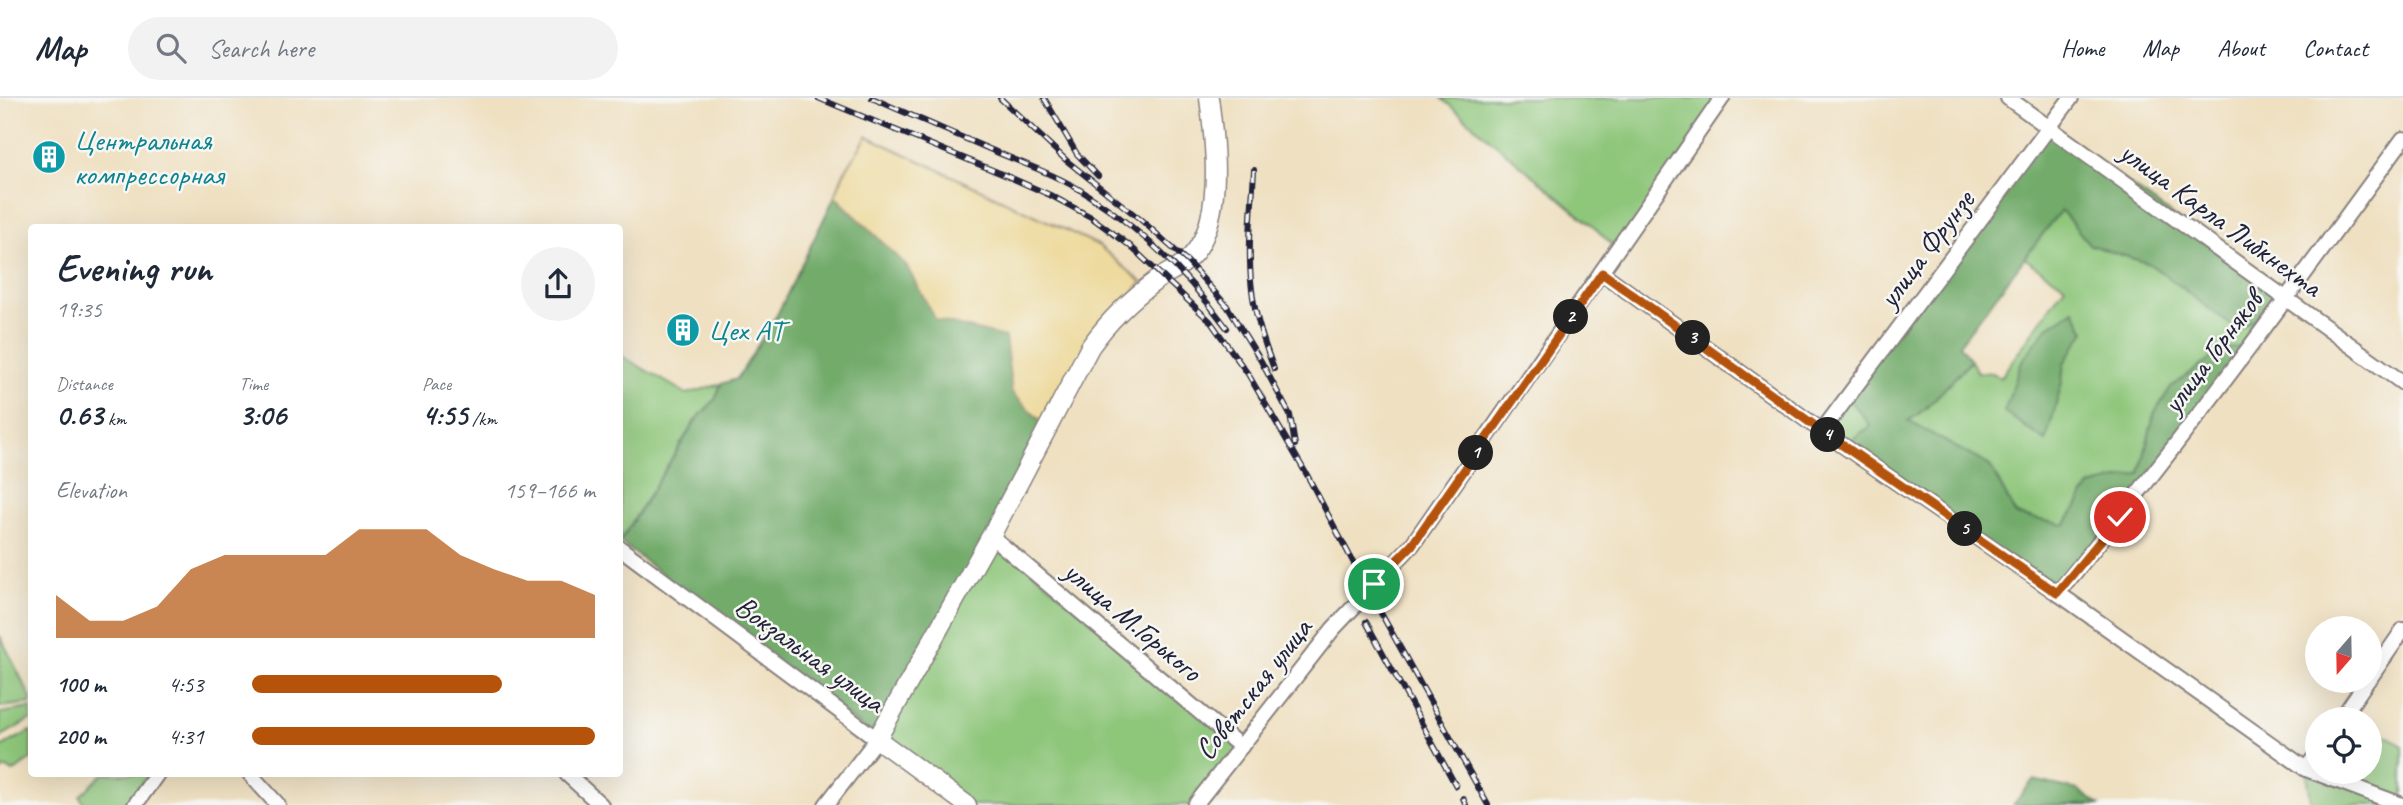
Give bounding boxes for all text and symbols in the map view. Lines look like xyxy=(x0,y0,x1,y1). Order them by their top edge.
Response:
search box xyxy=(128,17,618,80)
text: Map xyxy=(35,27,86,69)
icon: search xyxy=(152,29,190,67)
text: Search here xyxy=(208,32,314,65)
text: Home xyxy=(2061,33,2104,63)
text: Map xyxy=(2142,33,2179,63)
text: About xyxy=(2217,33,2265,63)
text: Contact xyxy=(2303,33,2368,63)
place label: Центральная компрессорная xyxy=(74,121,226,193)
street label: улица Карла Либкнехта xyxy=(2111,132,2331,306)
building icon: Центральная компрессорная xyxy=(30,138,68,176)
street label: улица Фрунзе xyxy=(1868,181,1984,317)
text: Evening run xyxy=(56,245,212,292)
button: share xyxy=(521,247,595,321)
street label: улица Горняков xyxy=(2152,278,2274,423)
text: 19:35 xyxy=(56,295,102,324)
pin: 2 xyxy=(1554,300,1588,334)
text: 2 xyxy=(1566,304,1575,328)
building icon: Цех АТ xyxy=(664,311,702,349)
place label: Цех АТ xyxy=(708,311,791,349)
pin: 3 xyxy=(1676,320,1710,356)
text: 3 xyxy=(1688,325,1697,349)
text: Distance xyxy=(56,372,113,396)
text: Time xyxy=(239,372,268,396)
text: Pace xyxy=(422,372,451,396)
text: 0.63 xyxy=(56,396,103,434)
text: 3:06 xyxy=(239,396,286,434)
text: 4:55 xyxy=(422,396,467,434)
text: km xyxy=(103,407,126,431)
text: /km xyxy=(467,407,497,431)
pin: 4 xyxy=(1811,418,1846,452)
text: 4 xyxy=(1823,422,1832,446)
pin: 1 xyxy=(1458,436,1494,470)
text: 1 xyxy=(1471,440,1480,464)
text: Elevation xyxy=(56,476,127,505)
text: 159–166 m xyxy=(504,476,595,505)
pin xyxy=(2090,487,2150,547)
icon: check xyxy=(2101,498,2139,536)
pin: 5 xyxy=(1948,512,1982,546)
text: 5 xyxy=(1960,516,1969,540)
street label: улица М.Горького xyxy=(1055,551,1211,691)
pin xyxy=(1344,554,1404,614)
icon: arrive xyxy=(1355,565,1393,603)
street label: Вокзальная улица xyxy=(728,587,894,722)
street label: Советская улица xyxy=(1186,609,1321,767)
north arrow xyxy=(2305,616,2382,693)
map controls xyxy=(2305,616,2382,784)
text: 100 m xyxy=(56,670,106,699)
text: 4:53 xyxy=(168,670,204,699)
button: locate xyxy=(2305,707,2382,784)
text: 200 m xyxy=(56,722,106,751)
text: 4:31 xyxy=(168,722,204,751)

